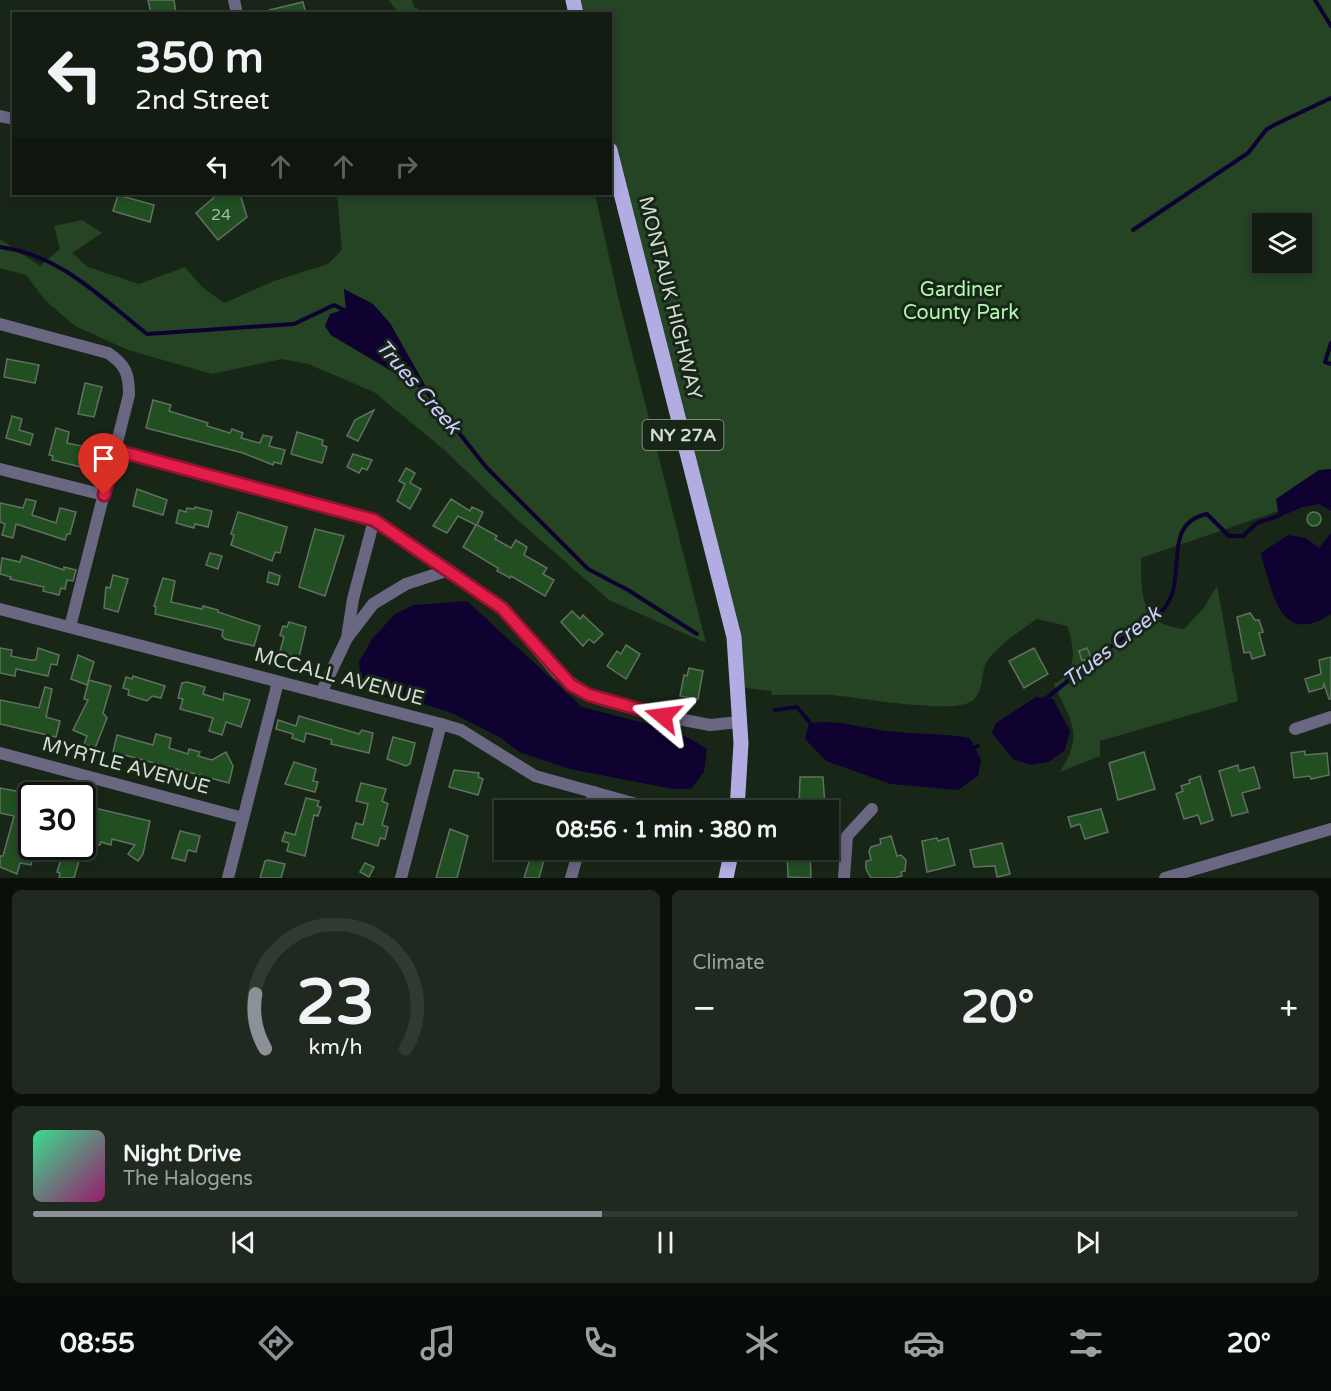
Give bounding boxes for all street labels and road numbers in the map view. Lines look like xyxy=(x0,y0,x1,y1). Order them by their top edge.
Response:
street label: MONTAUK HIGHWAY xyxy=(633,194,707,402)
road number: NY 27A xyxy=(642,420,724,450)
street label: MCCALL AVENUE xyxy=(252,643,426,711)
street label: MYRTLE AVENUE xyxy=(40,732,212,800)

